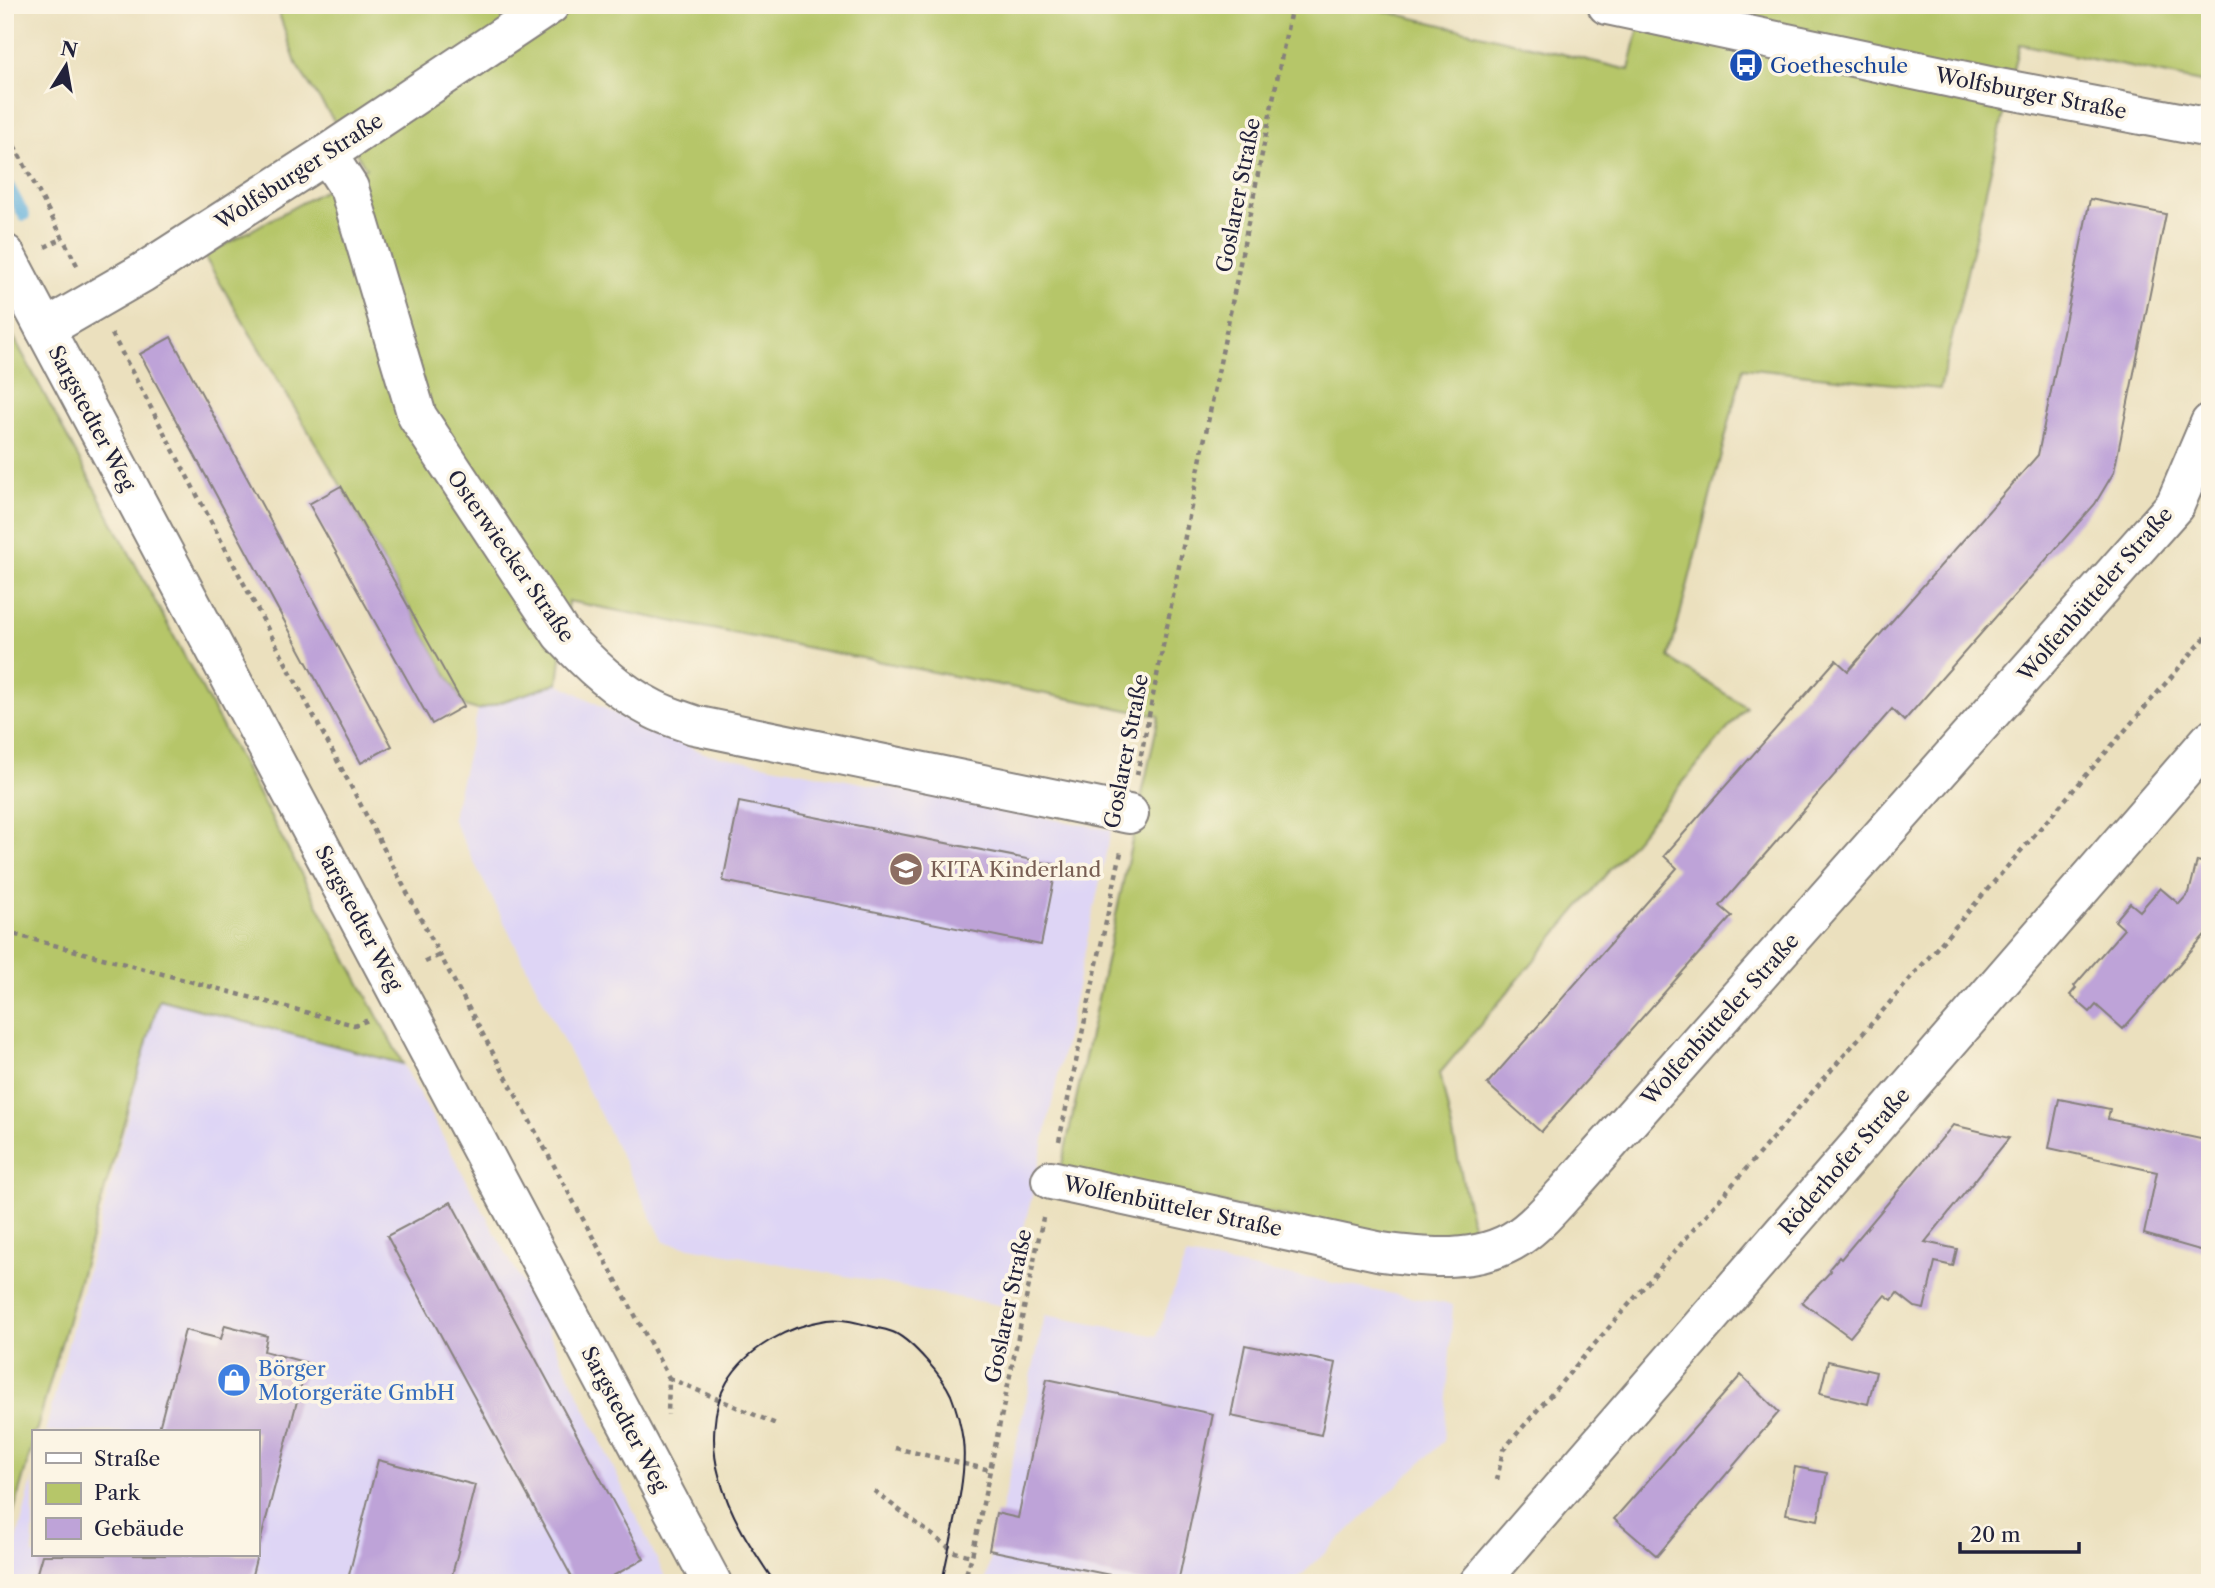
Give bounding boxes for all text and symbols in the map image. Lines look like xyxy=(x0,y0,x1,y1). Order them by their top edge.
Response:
north arrow xyxy=(32,32,102,102)
text: N xyxy=(59,37,79,63)
bus stop icon: Goetheschule xyxy=(1727,46,1765,84)
place label: Goetheschule xyxy=(1770,53,1908,78)
street label: Wolfsburger Straße xyxy=(1932,62,2129,124)
street label: Wolfsburger Straße xyxy=(210,108,387,235)
street label: Goslarer Straße xyxy=(1211,116,1265,274)
street label: Sargstedter Weg xyxy=(43,341,141,496)
street label: Osterwiecker Straße xyxy=(442,465,580,647)
street label: Wolfenbütteler Straße xyxy=(2012,502,2177,687)
street label: Goslarer Straße xyxy=(1099,672,1153,830)
street label: Sargstedter Weg xyxy=(310,841,408,996)
school or university icon: KITA Kinderland xyxy=(887,850,925,888)
place label: KITA Kinderland xyxy=(930,857,1102,882)
street label: Wolfenbütteler Straße xyxy=(1636,928,1804,1111)
street label: Röderhofer Straße xyxy=(1773,1082,1915,1240)
street label: Wolfenbütteler Straße xyxy=(1061,1170,1284,1241)
street label: Goslarer Straße xyxy=(979,1227,1037,1385)
street label: Sargstedter Weg xyxy=(576,1342,674,1497)
place label: Börger Motorgeräte GmbH xyxy=(258,1356,455,1405)
shop icon: Börger Motorgeräte GmbH xyxy=(215,1361,253,1399)
legend xyxy=(32,1430,259,1556)
text: Straße xyxy=(94,1446,160,1471)
text: Park xyxy=(94,1480,140,1505)
scale bar xyxy=(1960,1511,2078,1555)
text: Gebäude xyxy=(94,1516,184,1541)
text: 20 m xyxy=(1970,1522,2021,1547)

